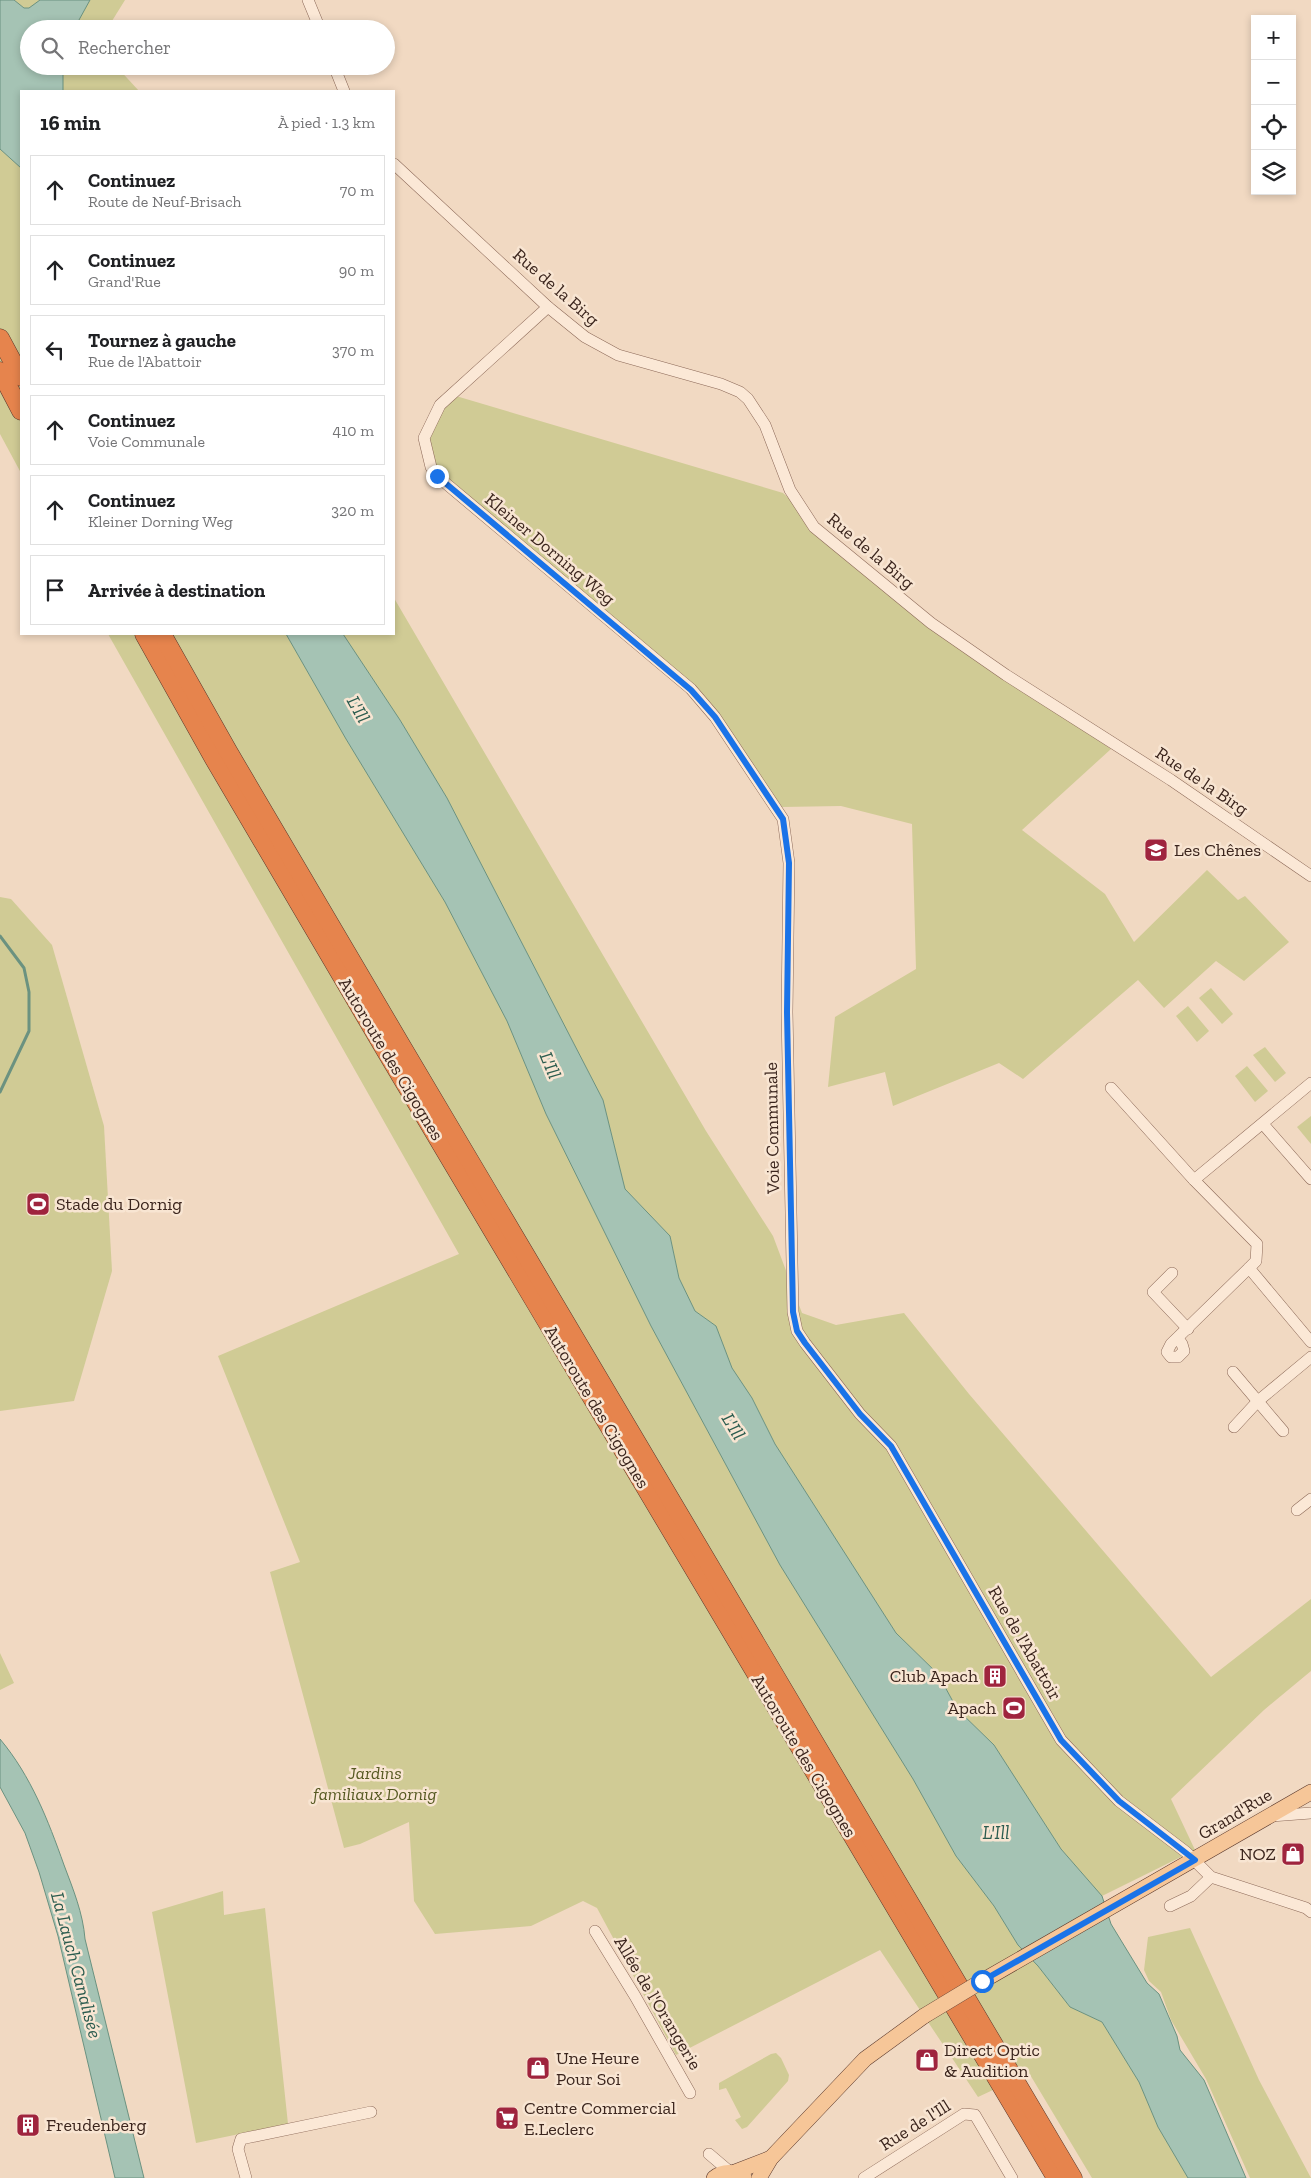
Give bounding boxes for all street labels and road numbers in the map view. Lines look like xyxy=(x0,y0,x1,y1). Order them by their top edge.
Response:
street label: Rue de la Birg xyxy=(508,244,604,331)
street label: Kleiner Dorning Weg xyxy=(481,488,620,610)
street label: Rue de la Birg xyxy=(823,508,919,594)
street label: Rue de la Birg xyxy=(1151,742,1253,820)
street label: Autoroute des Cigognes xyxy=(334,974,448,1145)
street label: Voie Communale xyxy=(760,1062,784,1195)
street label: Autoroute des Cigognes xyxy=(540,1322,654,1493)
street label: Rue de l'Abattoir xyxy=(983,1582,1067,1704)
street label: Autoroute des Cigognes xyxy=(747,1671,861,1842)
street label: Grand'Rue xyxy=(1194,1783,1276,1845)
street label: Allée de l'Orangerie xyxy=(609,1932,707,2074)
street label: Rue de l'Ill xyxy=(875,2094,955,2155)

